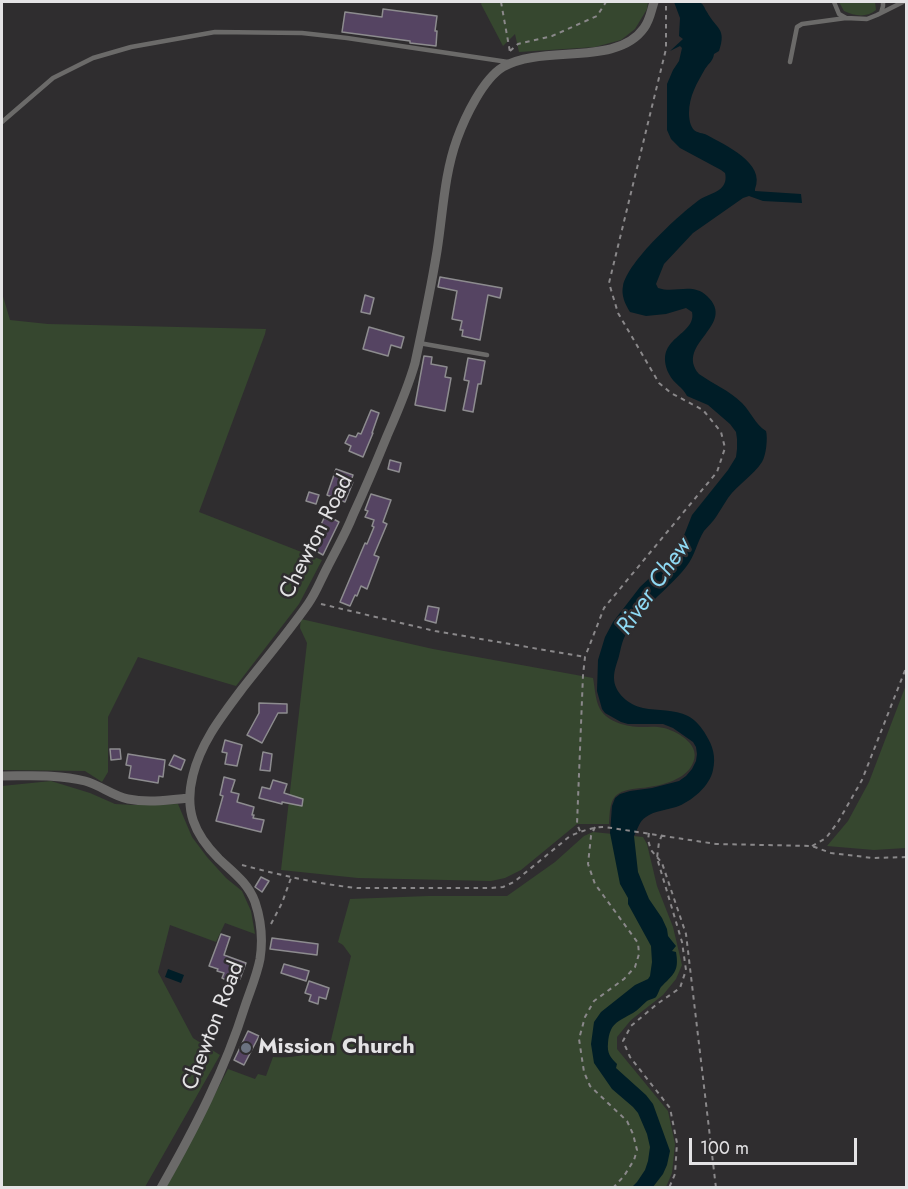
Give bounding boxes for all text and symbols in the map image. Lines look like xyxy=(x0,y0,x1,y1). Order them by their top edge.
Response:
street label: Chewton Road xyxy=(274,471,360,603)
water label: River Chew xyxy=(611,533,699,641)
street label: Chewton Road xyxy=(177,958,251,1094)
place label: Mission Church xyxy=(258,1035,415,1061)
marker: Mission Church xyxy=(239,1041,253,1055)
scale bar xyxy=(692,1126,860,1164)
text: 100 m xyxy=(700,1135,749,1161)

